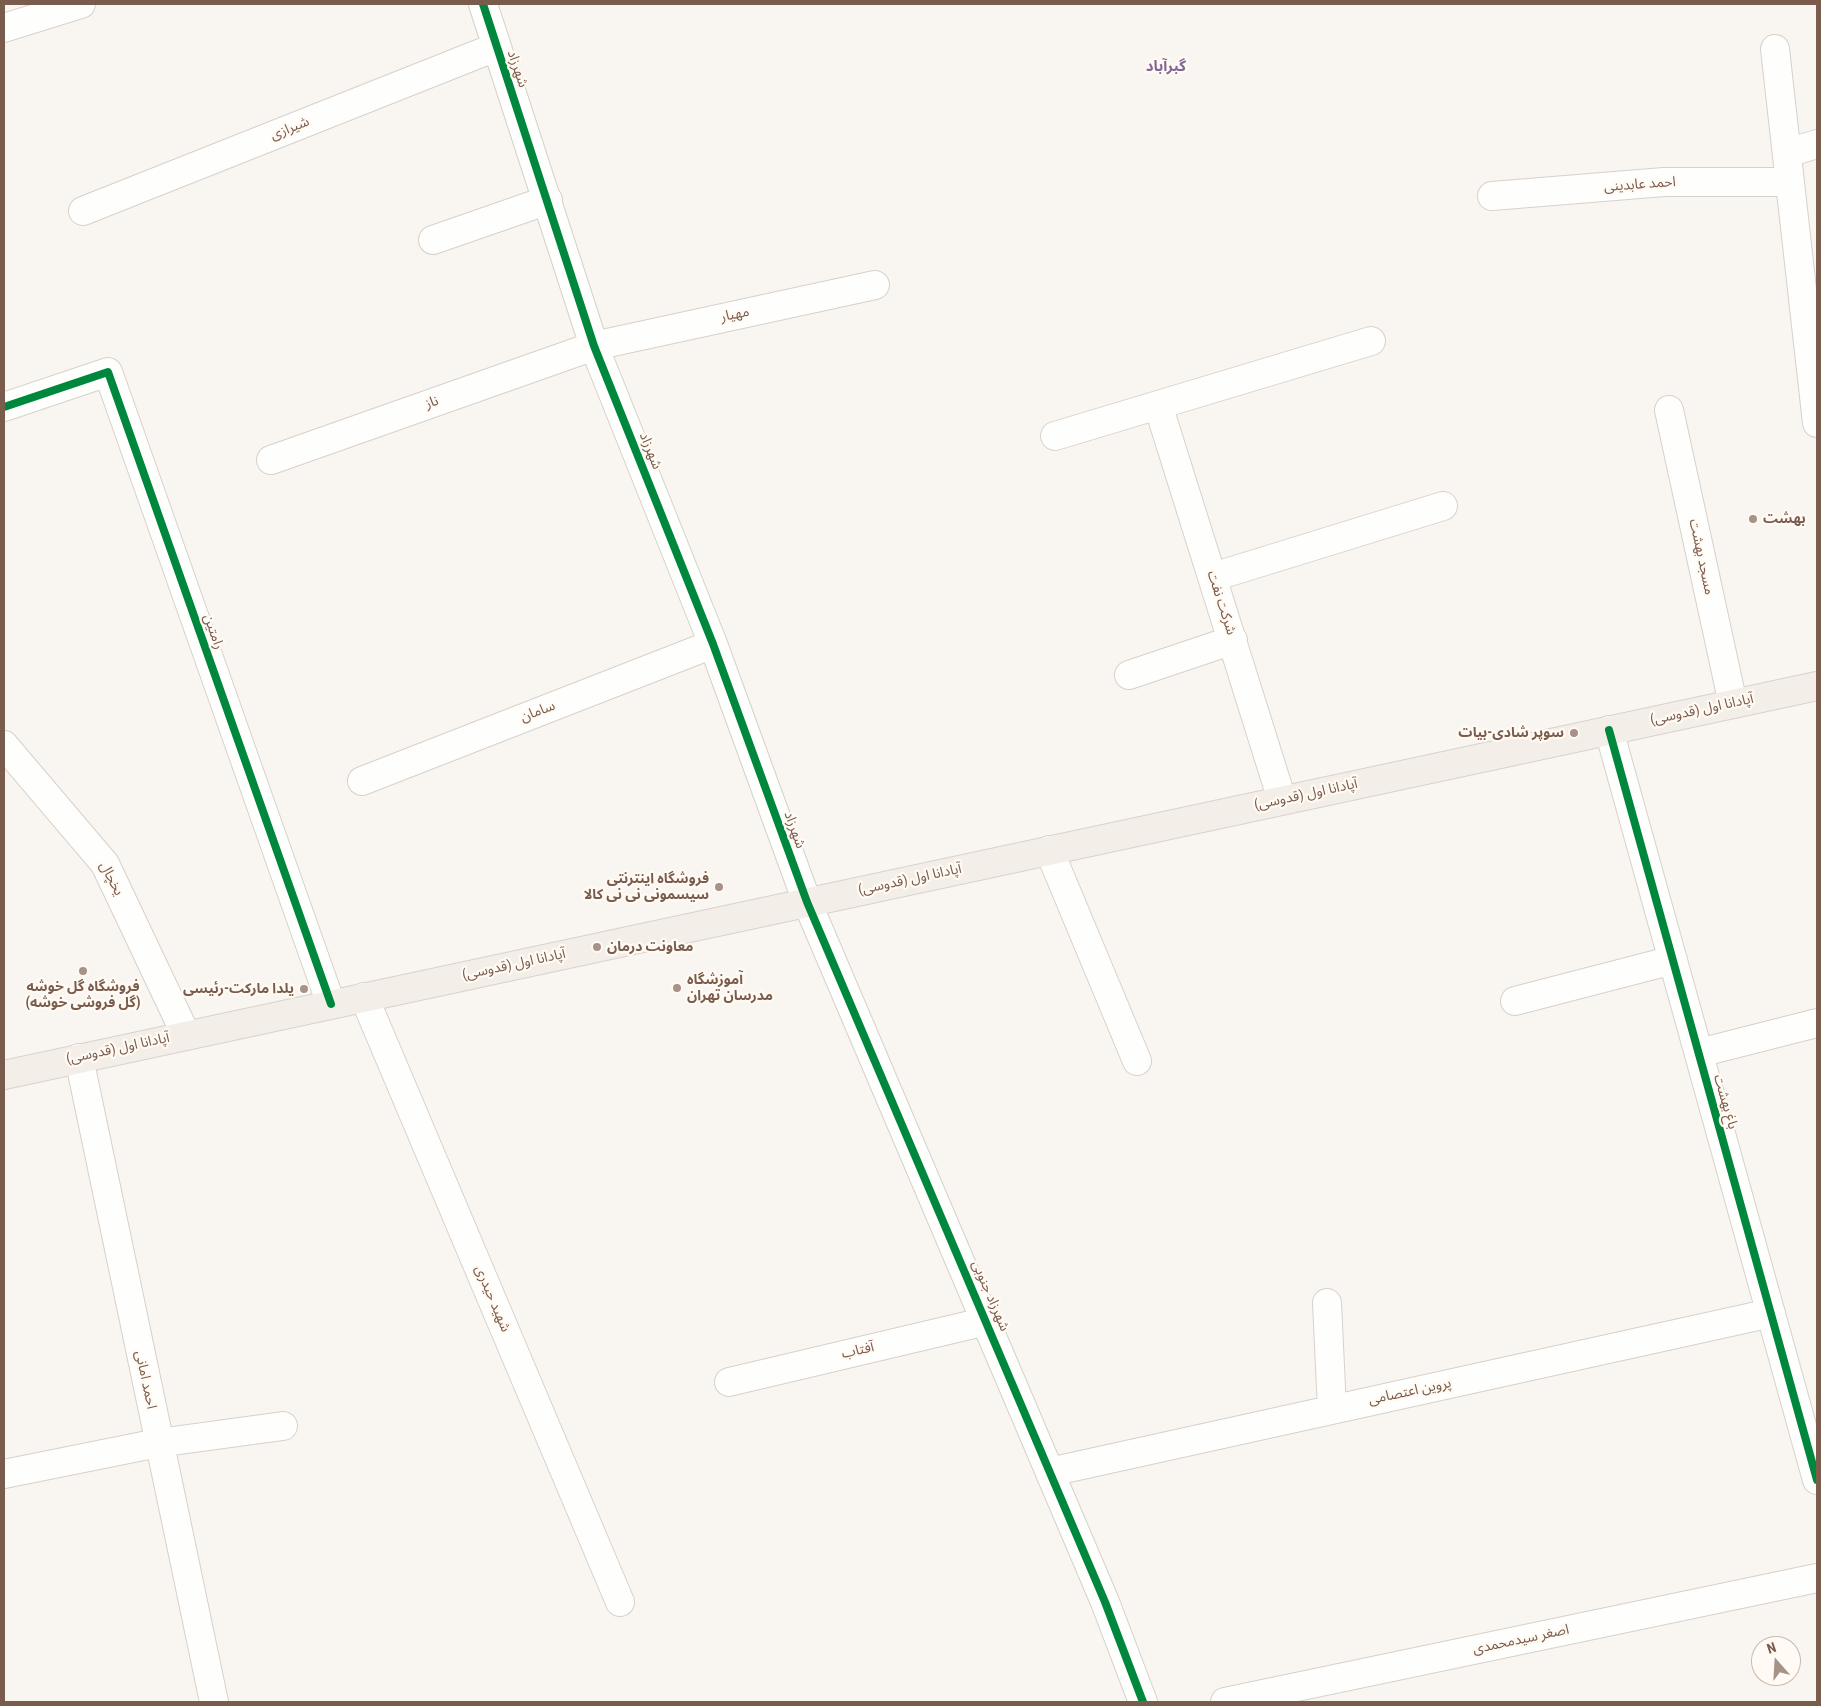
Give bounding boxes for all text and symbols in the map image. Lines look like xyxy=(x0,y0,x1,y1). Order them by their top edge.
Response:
street label: شهرزاد xyxy=(503,48,531,90)
district label: گبرآباد xyxy=(1146,58,1186,76)
street label: شیرازی xyxy=(268,114,312,144)
street label: احمد عابدینی xyxy=(1604,174,1676,196)
street label: مهیار xyxy=(719,304,751,326)
street label: ناز xyxy=(423,393,441,413)
street label: شهرزاد xyxy=(635,430,665,472)
place label: بهشت xyxy=(1763,511,1806,527)
marker: بهشت xyxy=(1747,513,1759,525)
street label: مسجد بهشت xyxy=(1685,518,1717,596)
street label: شرکت نفت xyxy=(1203,569,1239,637)
street label: رامتین xyxy=(199,612,227,652)
street label: آپادانا اول (قدوسی) xyxy=(1649,691,1755,729)
street label: سامان xyxy=(518,698,558,726)
place label: سوپر شادی-بیات xyxy=(1458,725,1564,741)
marker: سوپر شادی-بیات xyxy=(1568,727,1580,739)
street label: آپادانا اول (قدوسی) xyxy=(1253,776,1359,814)
street label: شهرزاد xyxy=(780,809,808,851)
street label: یخچال xyxy=(95,859,127,899)
street label: آپادانا اول (قدوسی) xyxy=(857,861,963,899)
place label: فروشگاه اینترنتی سیسمونی نی نی کالا xyxy=(583,871,709,904)
marker: فروشگاه اینترنتی سیسمونی نی نی کالا xyxy=(713,881,725,893)
place label: معاونت درمان xyxy=(607,939,693,955)
marker: معاونت درمان xyxy=(591,941,603,953)
street label: آپادانا اول (قدوسی) xyxy=(461,946,567,984)
marker: فروشگاه گل خوشه (گل فروشی خوشه) xyxy=(77,965,89,977)
place label: آموزشگاه مدرسان تهران xyxy=(687,972,773,1004)
place label: فروشگاه گل خوشه (گل فروشی خوشه) xyxy=(25,979,141,1012)
place label: یلدا مارکت-رئیسی xyxy=(183,981,294,997)
marker: آموزشگاه مدرسان تهران xyxy=(671,982,683,994)
marker: یلدا مارکت-رئیسی xyxy=(298,983,310,995)
street label: آپادانا اول (قدوسی) xyxy=(65,1030,171,1068)
street label: باغ بهشت xyxy=(1709,1073,1741,1131)
street label: شهرزاد جنوبی xyxy=(968,1258,1012,1334)
street label: شهید حیدری xyxy=(470,1263,514,1335)
street label: آفتاب xyxy=(840,1339,876,1363)
street label: احمد امانی xyxy=(131,1349,159,1411)
street label: پروین اعتصامی xyxy=(1367,1375,1453,1409)
street label: اصغر سیدمحمدی xyxy=(1471,1622,1571,1658)
north arrow xyxy=(1751,1636,1801,1686)
text: N xyxy=(1765,1639,1778,1657)

